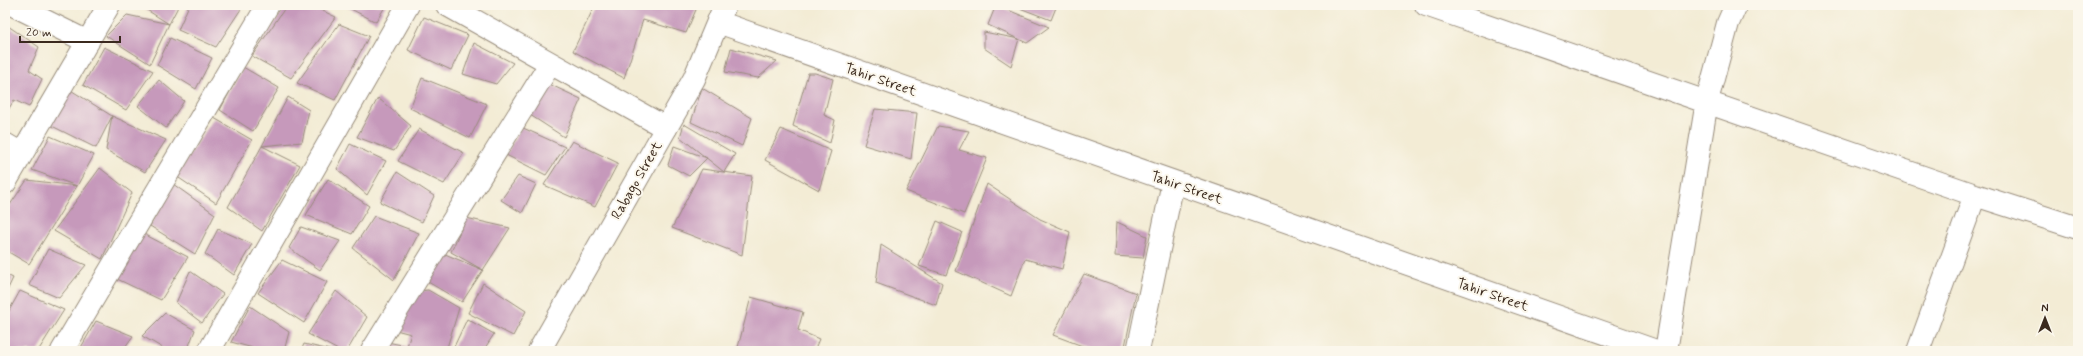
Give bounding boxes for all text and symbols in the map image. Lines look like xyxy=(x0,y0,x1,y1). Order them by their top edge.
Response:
scale bar xyxy=(20,18,120,44)
text: 20 m xyxy=(26,25,52,41)
street label: Tahir Street xyxy=(842,59,920,101)
street label: Rabago Street xyxy=(607,138,668,223)
street label: Tahir Street xyxy=(1148,167,1226,209)
street label: Tahir Street xyxy=(1454,274,1532,316)
north arrow xyxy=(2025,298,2065,338)
text: N xyxy=(2041,302,2049,316)

